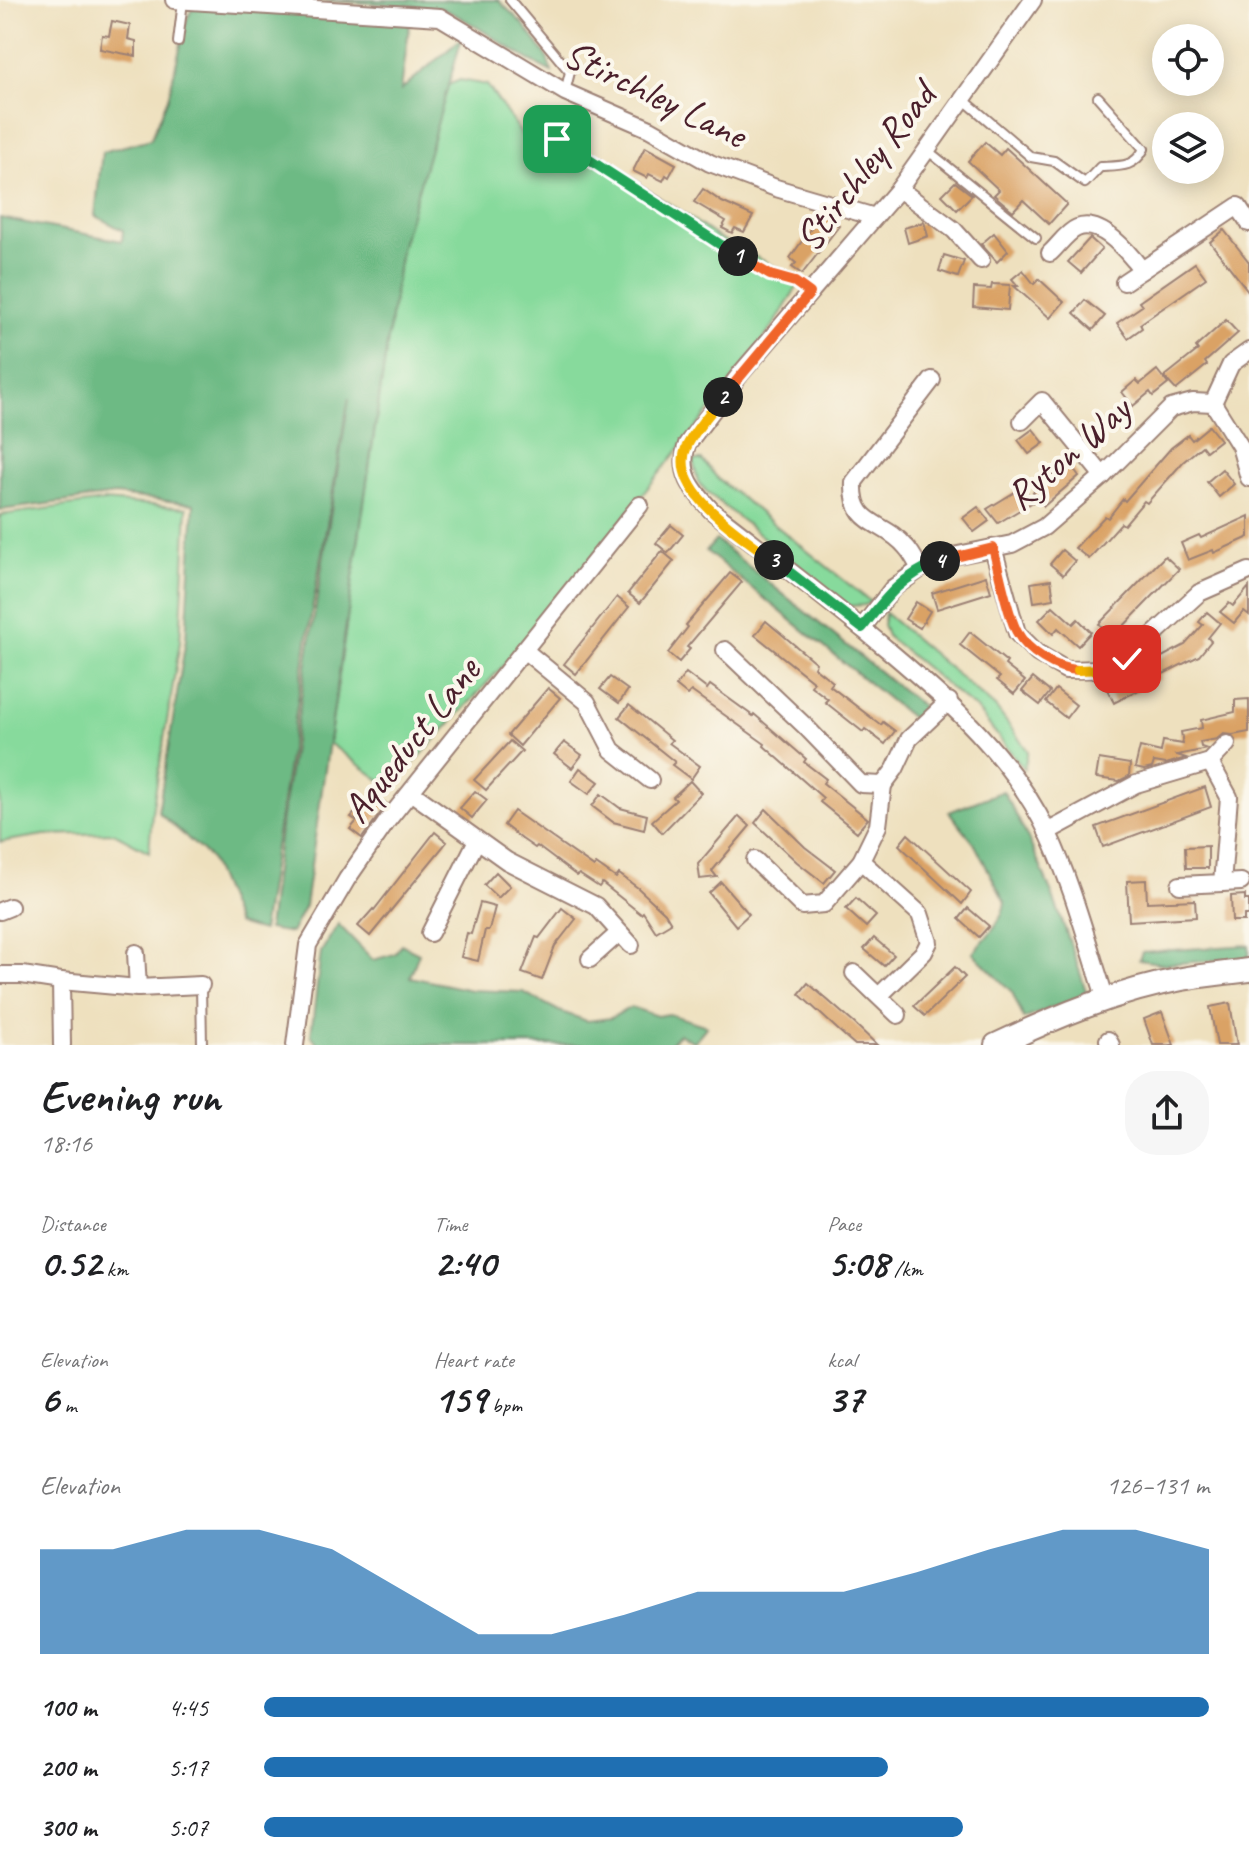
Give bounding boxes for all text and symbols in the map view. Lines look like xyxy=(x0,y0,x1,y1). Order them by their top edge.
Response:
map controls xyxy=(1152,24,1224,184)
button: locate xyxy=(1152,24,1224,96)
street label: Stirchley Lane xyxy=(556,28,757,161)
street label: Stirchley Road xyxy=(784,68,950,261)
pin xyxy=(523,105,591,173)
button: layers xyxy=(1152,112,1224,184)
icon: arrive xyxy=(535,117,579,161)
pin: 1 xyxy=(718,236,758,276)
text: 1 xyxy=(733,242,743,270)
pin: 2 xyxy=(703,377,743,417)
text: 2 xyxy=(718,383,728,411)
street label: Ryton Way xyxy=(995,383,1143,521)
pin: 3 xyxy=(754,540,794,580)
pin: 4 xyxy=(920,541,960,581)
text: 3 xyxy=(769,546,779,574)
text: 4 xyxy=(935,547,945,575)
pin xyxy=(1093,625,1161,693)
icon: check xyxy=(1105,637,1149,681)
street label: Aqueduct Lane xyxy=(331,645,493,833)
text: Evening run xyxy=(40,1069,220,1124)
button: share xyxy=(1125,1071,1209,1155)
text: 18:16 xyxy=(40,1127,92,1160)
text: Distance xyxy=(40,1210,106,1238)
text: Time xyxy=(434,1210,467,1238)
text: Pace xyxy=(827,1210,861,1238)
text: 0.52 xyxy=(40,1238,101,1288)
text: 2:40 xyxy=(434,1238,496,1288)
text: 5:08 xyxy=(827,1238,889,1288)
text: km xyxy=(101,1255,128,1283)
text: /km xyxy=(889,1255,923,1283)
text: Elevation xyxy=(40,1346,108,1374)
text: Heart rate xyxy=(434,1346,514,1374)
text: kcal xyxy=(827,1346,856,1374)
text: 6 xyxy=(40,1374,59,1424)
text: 159 xyxy=(434,1374,487,1424)
text: 37 xyxy=(827,1374,863,1424)
text: m xyxy=(59,1391,77,1419)
text: bpm xyxy=(487,1391,522,1419)
text: Elevation xyxy=(40,1469,120,1502)
text: 126–131 m xyxy=(1106,1469,1209,1502)
text: 100 m xyxy=(40,1691,96,1724)
text: 4:45 xyxy=(168,1691,208,1724)
text: 200 m xyxy=(40,1751,96,1784)
text: 5:17 xyxy=(168,1751,208,1784)
text: 300 m xyxy=(40,1811,96,1844)
text: 5:07 xyxy=(168,1811,208,1844)

